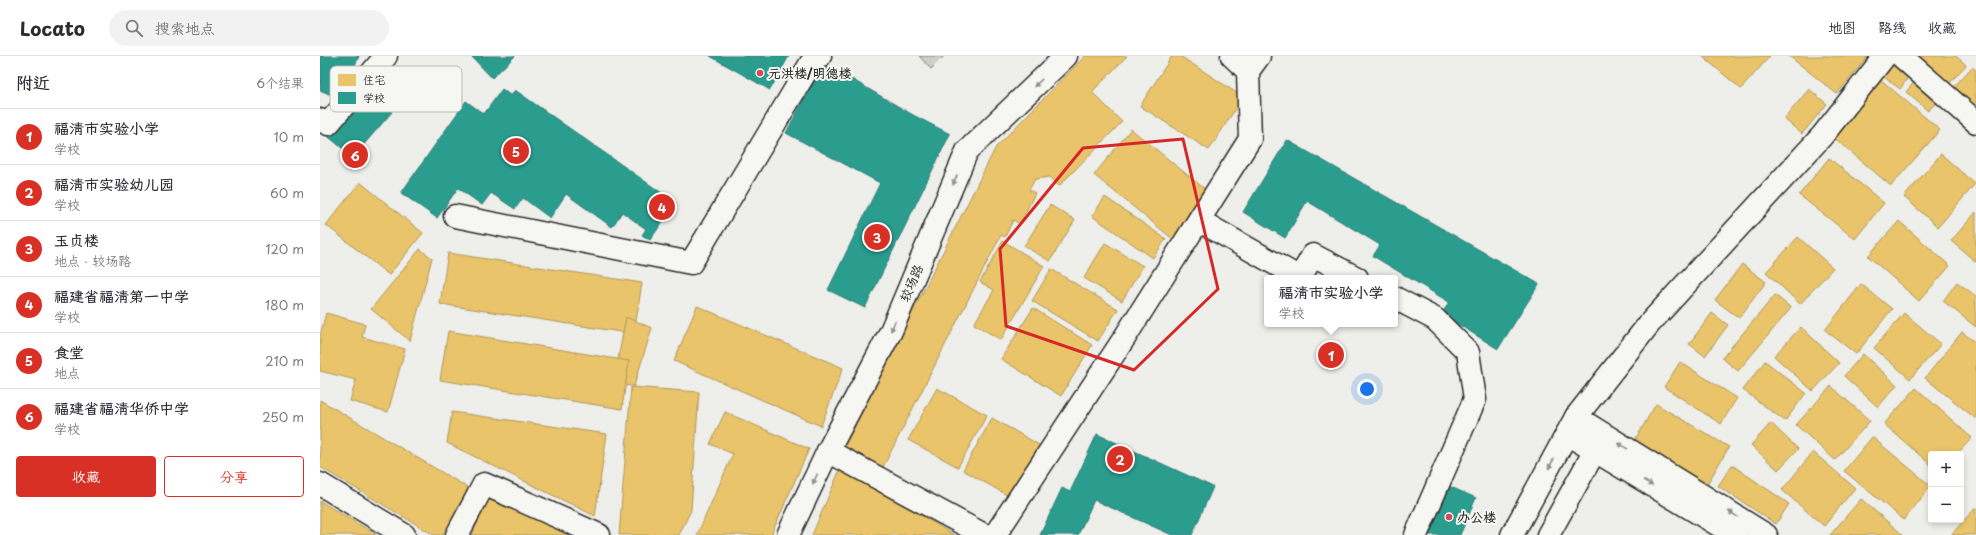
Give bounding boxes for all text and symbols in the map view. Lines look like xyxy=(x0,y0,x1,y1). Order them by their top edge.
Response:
search box xyxy=(109,10,389,46)
text: Locato xyxy=(20,14,85,42)
text: 搜索地点 xyxy=(155,16,215,39)
icon: search xyxy=(123,17,145,39)
text: 地图 xyxy=(1828,17,1856,38)
text: 路线 xyxy=(1878,17,1906,38)
text: 收藏 xyxy=(1928,17,1956,38)
place label: 元洪楼/明德楼 xyxy=(768,63,851,82)
legend xyxy=(330,66,462,112)
marker: 元洪楼/明德楼 xyxy=(755,68,765,78)
text: 附近 xyxy=(16,69,50,95)
text: 住宅 xyxy=(363,71,385,88)
text: 6个结果 xyxy=(256,73,304,92)
one-way arrow xyxy=(1033,78,1043,88)
text: 学校 xyxy=(363,89,385,106)
text: 福清市实验小学 xyxy=(54,116,159,139)
text: 1 xyxy=(26,127,32,146)
text: 10 m xyxy=(274,127,304,146)
pin: 5 xyxy=(503,136,529,166)
text: 学校 xyxy=(54,139,80,158)
pin: 6 xyxy=(342,140,368,170)
text: 福清市实验幼儿园 xyxy=(54,172,174,195)
one-way arrow xyxy=(951,175,957,187)
text: 2 xyxy=(24,183,34,202)
text: 60 m xyxy=(270,183,304,202)
pin: 4 xyxy=(649,192,675,222)
text: 学校 xyxy=(54,195,80,214)
pin: 3 xyxy=(864,222,890,252)
text: 玉贞楼 xyxy=(54,228,99,251)
text: 3 xyxy=(25,239,33,258)
text: 120 m xyxy=(265,239,304,258)
text: 地点 · 较场路 xyxy=(54,251,131,270)
street label: 较场路 xyxy=(894,261,927,304)
popup xyxy=(1264,275,1398,327)
text: 福清市实验小学 xyxy=(1278,280,1384,303)
text: 福建省福清第一中学 xyxy=(54,284,189,307)
text: 4 xyxy=(25,295,33,314)
text: 180 m xyxy=(265,295,304,314)
text: 学校 xyxy=(1278,303,1305,322)
text: 学校 xyxy=(54,307,80,326)
one-way arrow xyxy=(890,320,896,331)
text: 食堂 xyxy=(54,340,84,363)
pin: 1 xyxy=(1318,340,1344,370)
text: 5 xyxy=(25,351,33,370)
text: 210 m xyxy=(265,351,304,370)
text: 地点 xyxy=(54,363,80,382)
your location xyxy=(1357,379,1377,399)
text: 福建省福清华侨中学 xyxy=(54,396,189,419)
text: 6 xyxy=(24,407,34,426)
text: 250 m xyxy=(262,407,304,426)
text: 学校 xyxy=(54,419,80,438)
one-way arrow xyxy=(1618,442,1628,450)
pin: 2 xyxy=(1107,444,1133,474)
map controls xyxy=(1928,451,1964,523)
button: + xyxy=(1928,451,1964,487)
button: 收藏 xyxy=(16,456,156,497)
button: 分享 xyxy=(164,456,304,497)
one-way arrow xyxy=(1547,458,1554,469)
one-way arrow xyxy=(812,473,818,485)
one-way arrow xyxy=(1642,480,1654,487)
button: − xyxy=(1928,487,1964,523)
place label: 办公楼 xyxy=(1457,507,1496,526)
one-way arrow xyxy=(1727,511,1739,518)
marker: 办公楼 xyxy=(1444,512,1454,522)

